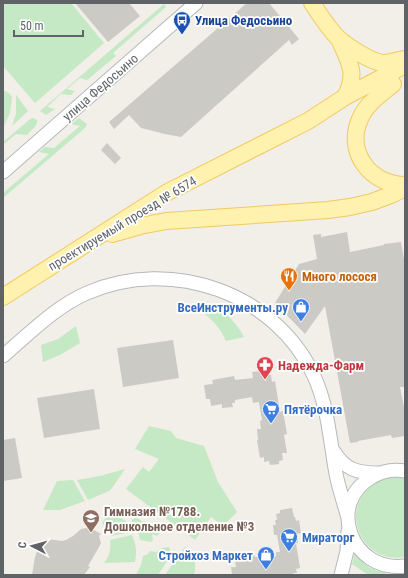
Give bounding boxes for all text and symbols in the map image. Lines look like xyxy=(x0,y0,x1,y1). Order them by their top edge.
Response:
bus stop icon: Улица Федосьино xyxy=(172,10,192,35)
scale bar xyxy=(14,12,83,38)
place label: Улица Федосьино xyxy=(195,13,293,28)
text: 50 m xyxy=(20,19,44,33)
street label: улица Федосьино xyxy=(60,51,141,124)
street label: проектируемый проезд № 6574 xyxy=(45,173,200,274)
restaurant icon: Много лосося xyxy=(279,266,299,291)
place label: Много лосося xyxy=(302,269,377,284)
shop icon: ВсеИнструменты.ру xyxy=(291,297,311,322)
place label: ВсеИнструменты.ру xyxy=(177,300,288,315)
pharmacy icon: Надежда-Фарм xyxy=(255,355,275,380)
place label: Надежда-Фарм xyxy=(278,358,364,373)
supermarket icon: Пятёрочка xyxy=(261,399,281,424)
place label: Пятёрочка xyxy=(284,402,342,417)
place label: Гимназия №1788. Дошкольное отделение №3 xyxy=(104,504,254,534)
school or university icon: Гимназия №1788. Дошкольное отделение №3 xyxy=(81,508,101,533)
north arrow xyxy=(12,526,52,566)
supermarket icon: Мираторг xyxy=(279,527,299,552)
place label: Мираторг xyxy=(302,530,354,545)
text: С xyxy=(16,541,29,549)
shop icon: Стройхоз Маркет xyxy=(256,545,276,570)
place label: Стройхоз Маркет xyxy=(158,548,253,563)

